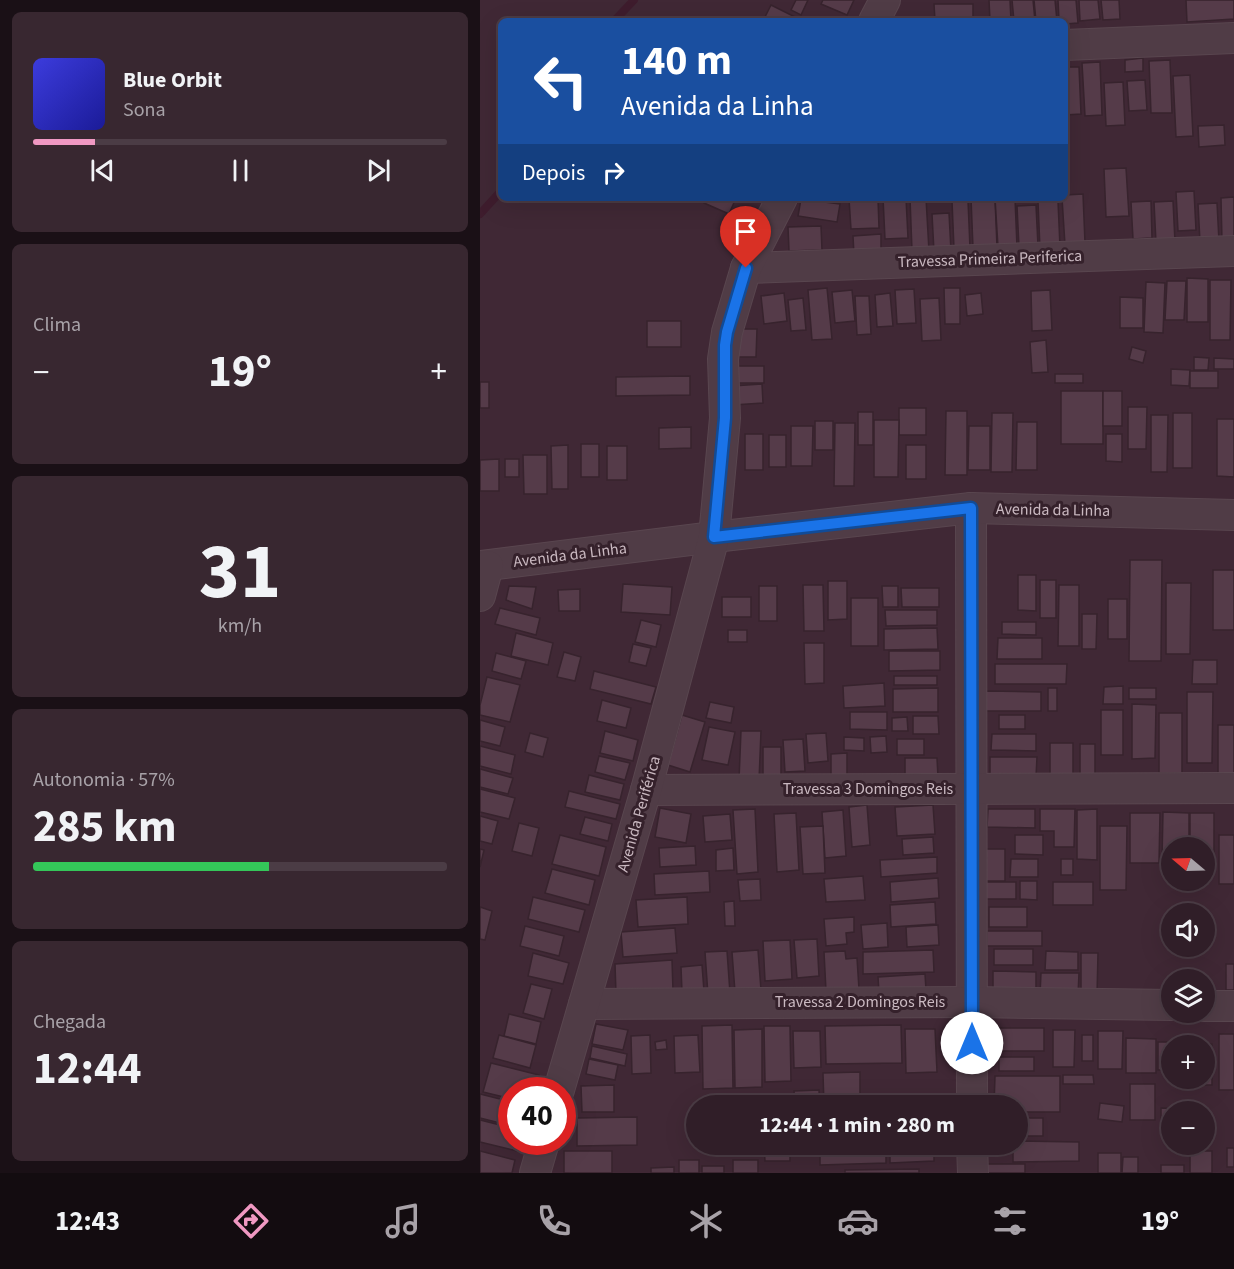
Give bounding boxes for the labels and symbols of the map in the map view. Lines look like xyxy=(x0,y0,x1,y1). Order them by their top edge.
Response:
pin xyxy=(720,206,771,268)
street label: Travessa Primeira Periferica xyxy=(897,245,1083,273)
street label: Avenida da Linha xyxy=(996,498,1110,522)
street label: Avenida da Linha xyxy=(512,537,628,573)
street label: Avenida Periférica xyxy=(612,753,666,875)
street label: Travessa 3 Domingos Reis xyxy=(783,778,954,800)
north arrow xyxy=(1161,837,1215,891)
street label: Travessa 2 Domingos Reis xyxy=(775,991,946,1013)
position arrow xyxy=(940,1011,1004,1075)
speed limit sign: 40 xyxy=(498,1077,576,1155)

